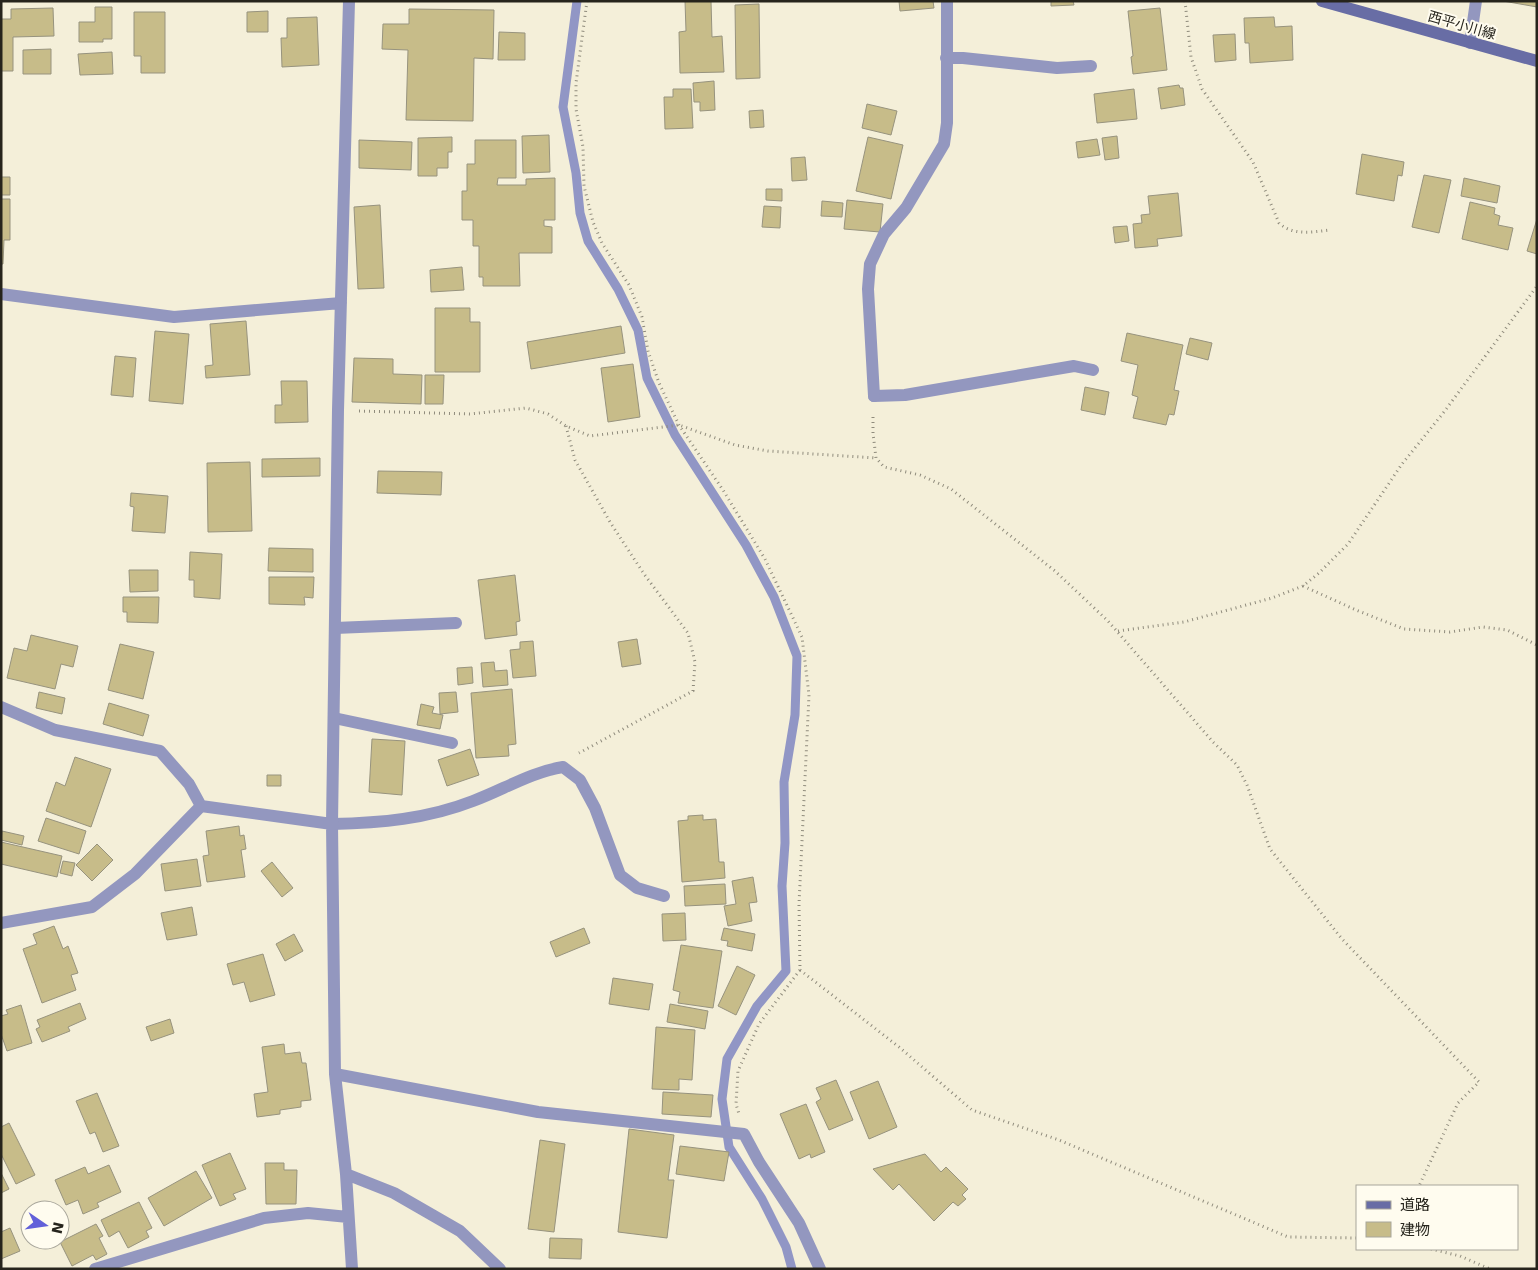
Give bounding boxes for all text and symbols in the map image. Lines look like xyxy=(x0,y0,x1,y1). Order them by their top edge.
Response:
street label: 西平小川線 xyxy=(1426,8,1498,42)
legend xyxy=(1356,1185,1518,1250)
text: 道路 xyxy=(1400,1196,1430,1214)
north arrow xyxy=(20,1200,70,1250)
text: N xyxy=(49,1220,67,1235)
text: 建物 xyxy=(1400,1221,1430,1239)

